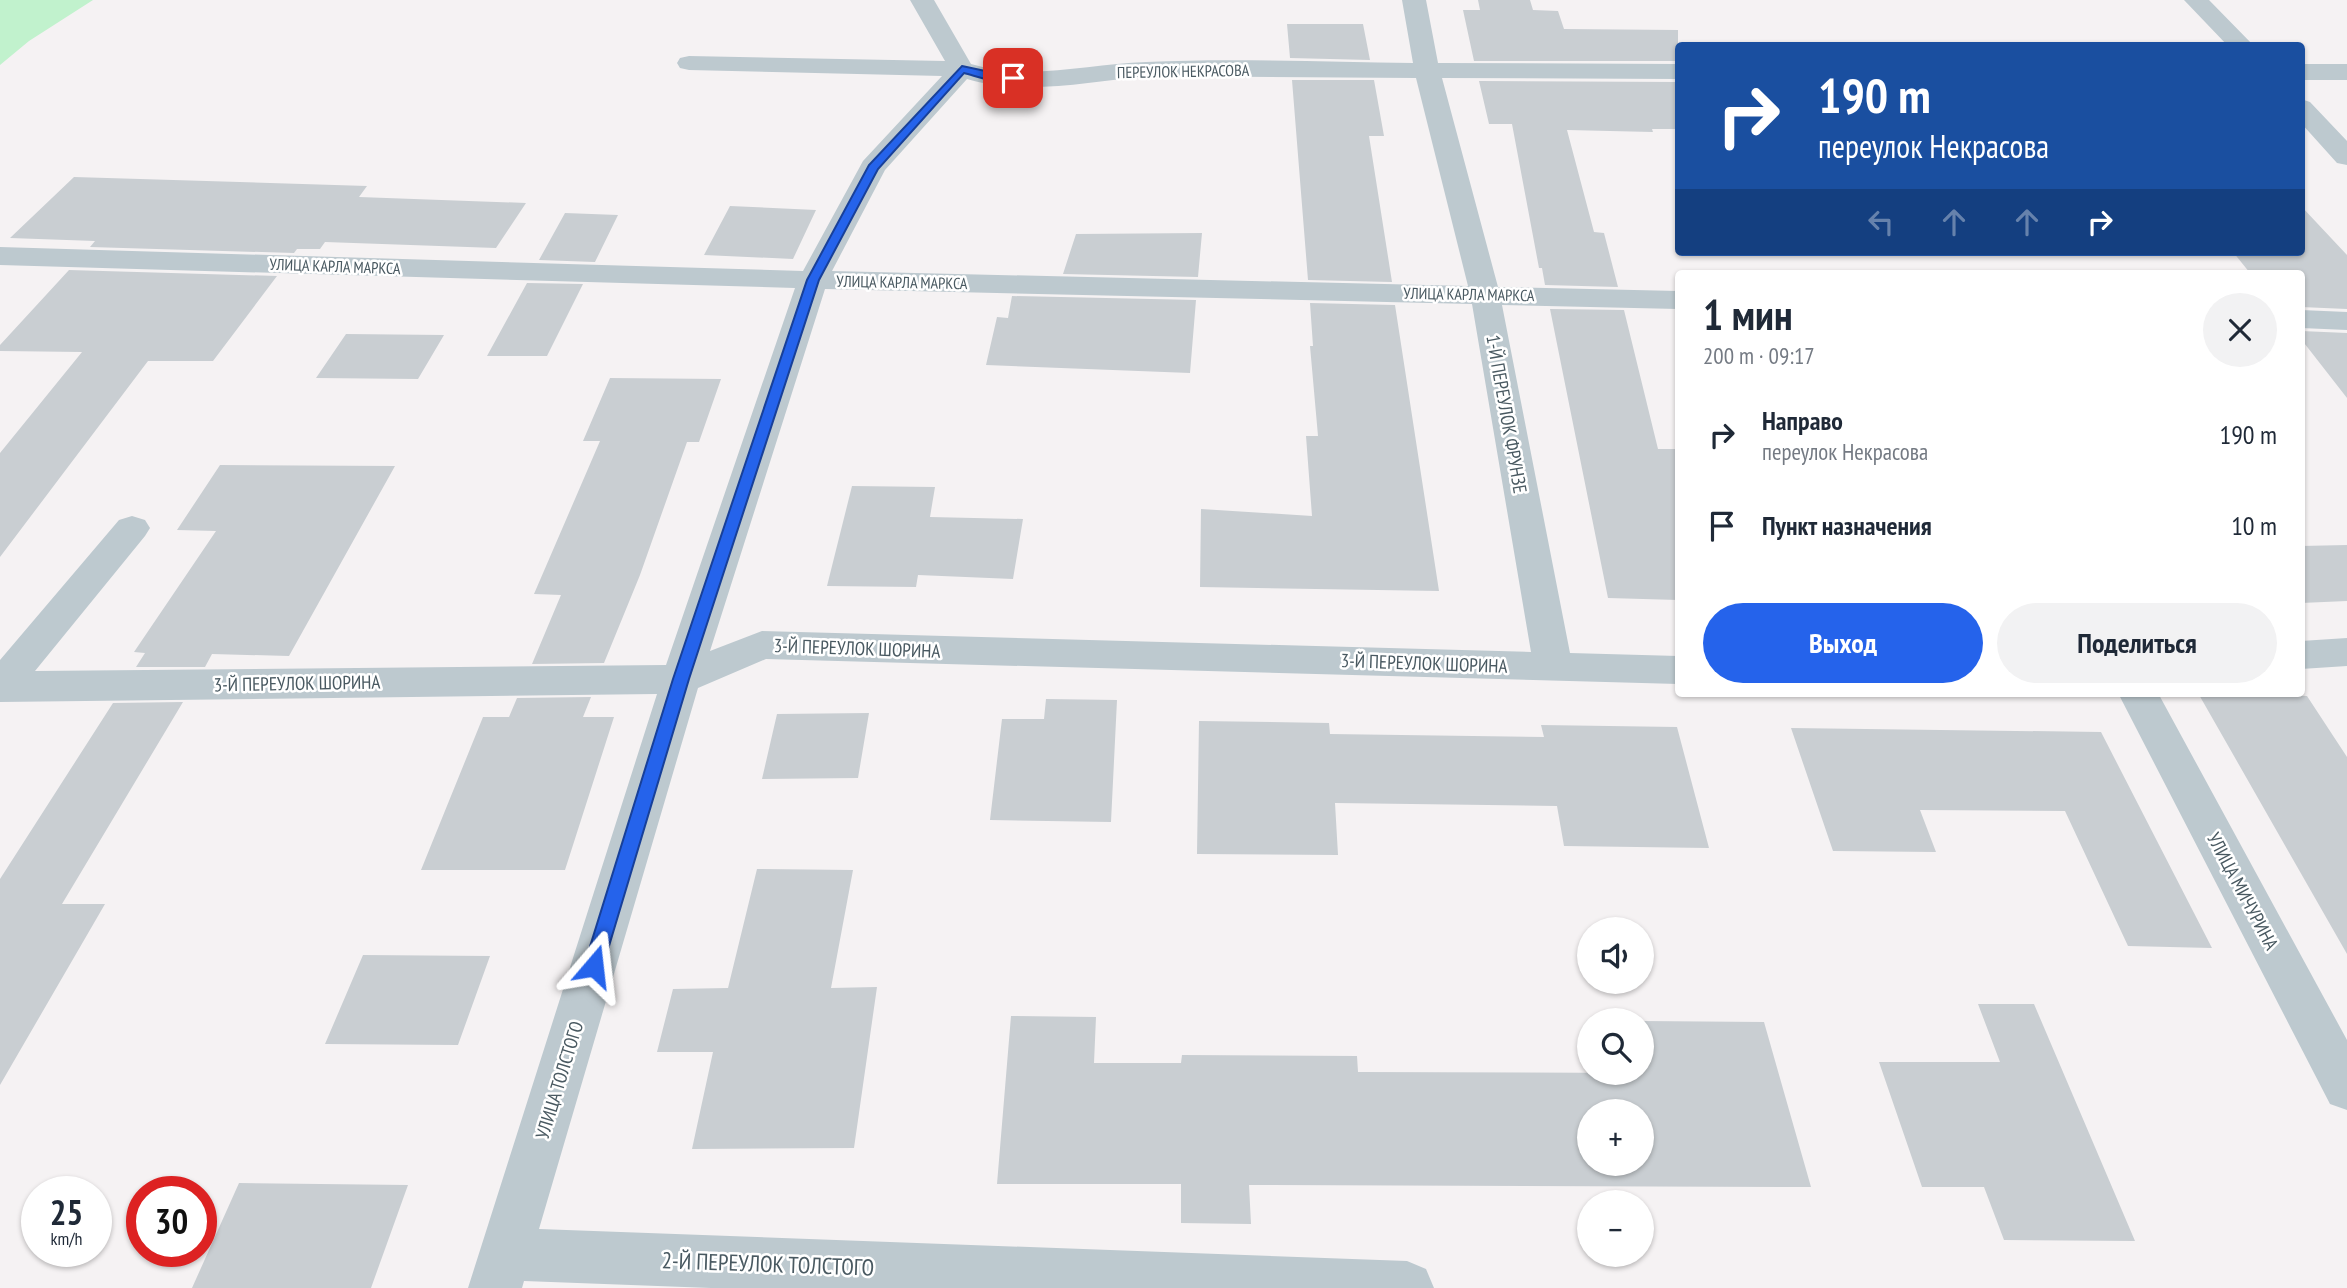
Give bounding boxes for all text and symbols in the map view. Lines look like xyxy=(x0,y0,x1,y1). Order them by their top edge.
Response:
pin xyxy=(983,48,1043,108)
icon: arrive xyxy=(994,59,1032,97)
street label: ПЕРЕУЛОК НЕКРАСОВА xyxy=(1117,60,1250,82)
text: 190 m xyxy=(1818,63,1931,127)
icon: right xyxy=(1703,70,1794,161)
text: переулок Некрасова xyxy=(1818,125,2049,167)
icon: left xyxy=(1862,203,1900,241)
icon: ahead xyxy=(1935,203,1973,241)
icon: ahead xyxy=(2008,203,2046,241)
icon: right xyxy=(2081,203,2119,241)
street label: УЛИЦА КАРЛА МАРКСА xyxy=(269,254,401,278)
street label: УЛИЦА КАРЛА МАРКСА xyxy=(836,271,968,293)
street label: УЛИЦА КАРЛА МАРКСА xyxy=(1403,283,1535,305)
text: 1 мин xyxy=(1703,287,1793,342)
button: close xyxy=(2203,293,2277,367)
street label: 1-Й ПЕРЕУЛОК ФРУНЗЕ xyxy=(1481,333,1533,495)
text: 200 m · 09:17 xyxy=(1703,341,1815,370)
text: Направо xyxy=(1762,404,1843,437)
icon: right xyxy=(1703,416,1741,454)
text: 190 m xyxy=(2219,418,2277,451)
text: переулок Некрасова xyxy=(1762,437,1928,466)
icon: arrive xyxy=(1703,507,1741,545)
text: Пункт назначения xyxy=(1762,509,1932,542)
text: 10 m xyxy=(2231,509,2277,542)
button: Выход xyxy=(1703,603,1983,683)
button: Поделиться xyxy=(1997,603,2277,683)
street label: 3-Й ПЕРЕУЛОК ШОРИНА xyxy=(773,633,941,663)
street label: 3-Й ПЕРЕУЛОК ШОРИНА xyxy=(1340,648,1508,678)
street label: 3-Й ПЕРЕУЛОК ШОРИНА xyxy=(213,670,381,696)
street label: УЛИЦА МИЧУРИНА xyxy=(2202,828,2284,954)
map controls xyxy=(1577,917,1654,1267)
button: sound xyxy=(1577,917,1654,994)
position arrow xyxy=(557,929,631,1003)
button: search xyxy=(1577,1008,1654,1085)
street label: УЛИЦА ТОЛСТОГО xyxy=(530,1018,588,1142)
button: + xyxy=(1577,1099,1654,1176)
speed limit sign: 30 xyxy=(126,1176,217,1267)
text: 25 xyxy=(50,1189,83,1235)
button: − xyxy=(1577,1190,1654,1267)
text: km/h xyxy=(51,1227,82,1250)
street label: 2-Й ПЕРЕУЛОК ТОЛСТОГО xyxy=(661,1245,875,1282)

